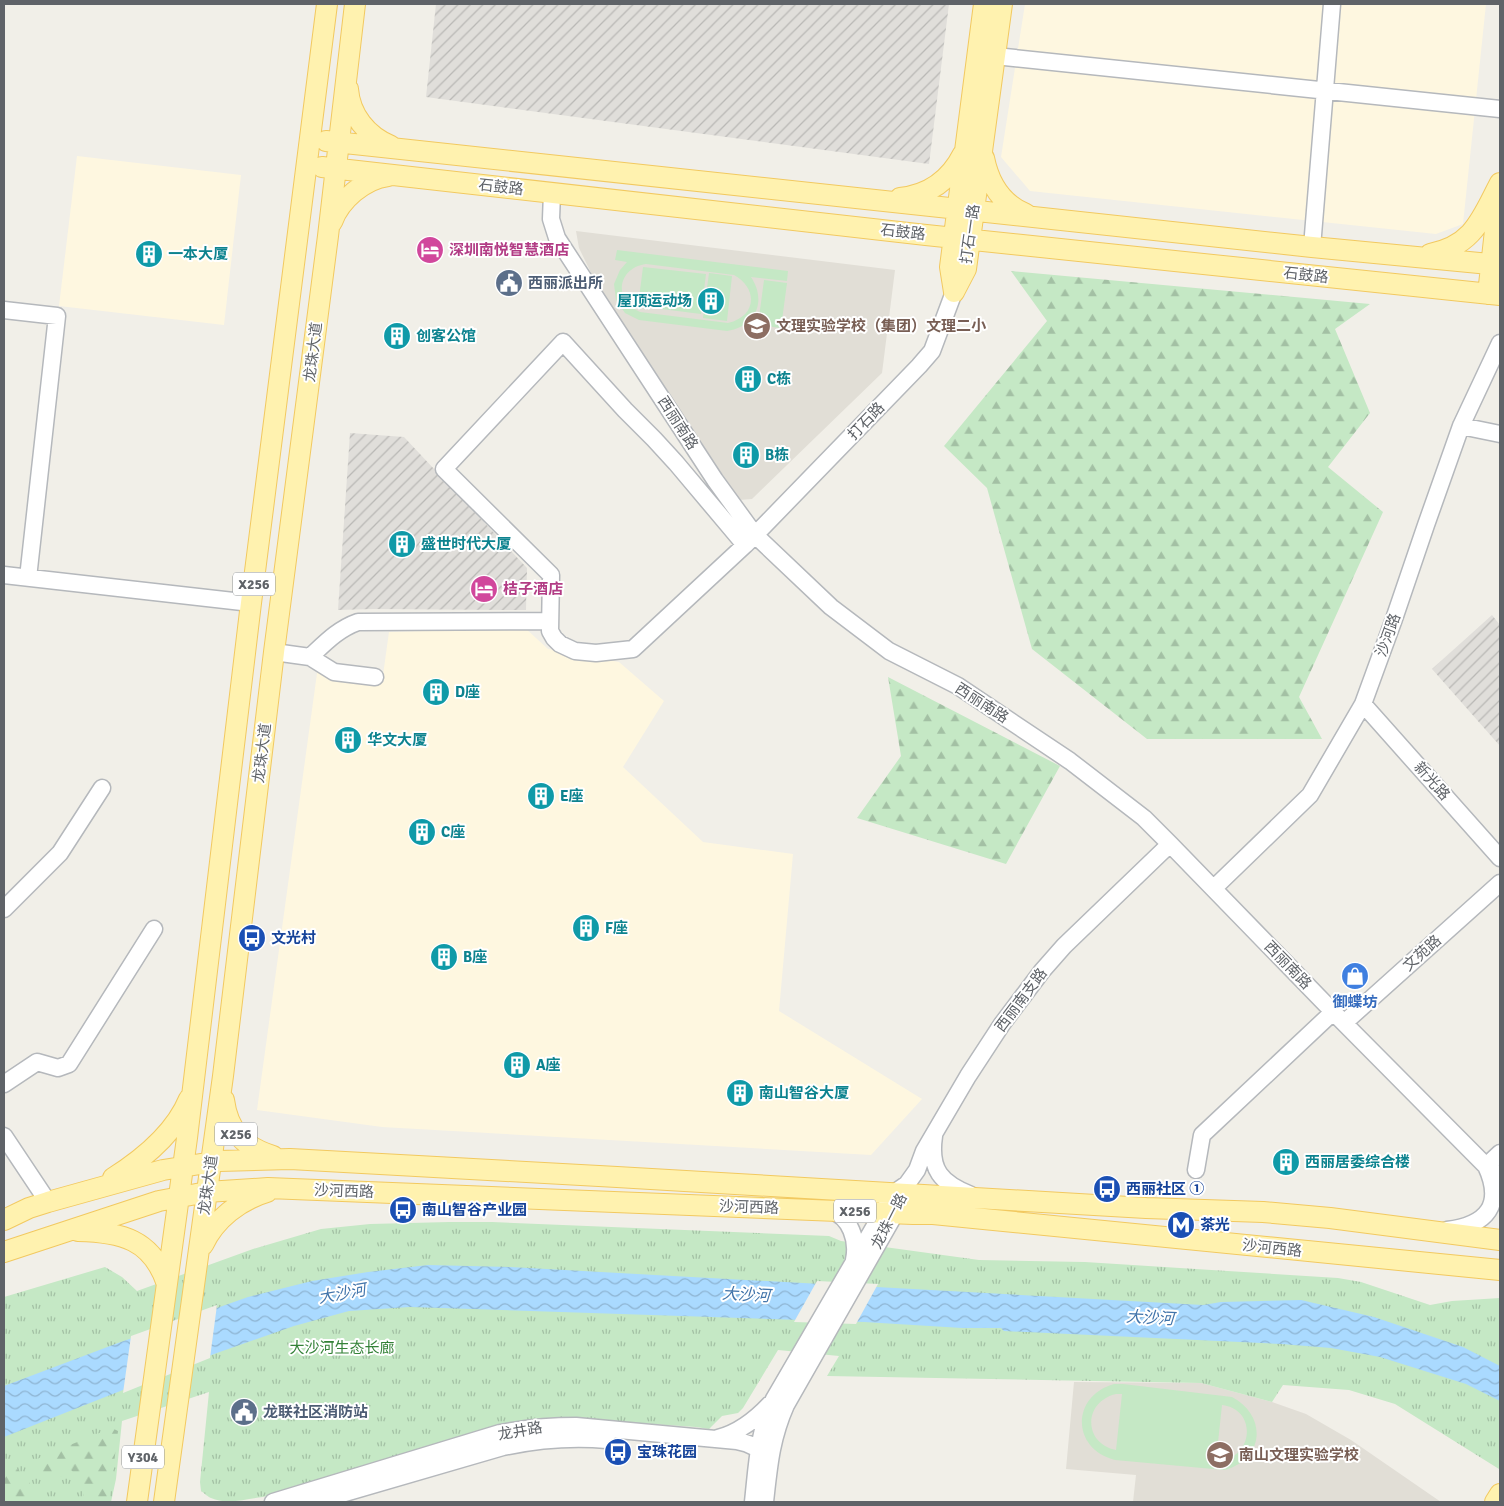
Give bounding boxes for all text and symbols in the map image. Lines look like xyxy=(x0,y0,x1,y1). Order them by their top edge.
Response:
street label: 石鼓路 xyxy=(478,176,524,198)
street label: 打石一路 xyxy=(957,203,983,265)
street label: 石鼓路 xyxy=(880,221,926,243)
hotel icon: 深圳南悦智慧酒店 xyxy=(415,235,445,265)
building icon: 一本大厦 xyxy=(134,239,164,269)
place label: 深圳南悦智慧酒店 xyxy=(449,241,569,259)
place label: 一本大厦 xyxy=(168,245,228,263)
street label: 石鼓路 xyxy=(1283,264,1329,286)
public building icon: 西丽派出所 xyxy=(494,268,524,298)
place label: 西丽派出所 xyxy=(528,274,603,292)
building icon: 屋顶运动场 xyxy=(696,286,726,316)
place label: 屋顶运动场 xyxy=(617,292,692,310)
school or university icon: 文理实验学校（集团）文理二小 xyxy=(742,311,772,341)
place label: 文理实验学校（集团）文理二小 xyxy=(776,317,987,335)
street label: 龙珠大道 xyxy=(300,321,326,383)
building icon: 创客公馆 xyxy=(382,321,412,351)
place label: 创客公馆 xyxy=(416,327,476,345)
building icon: C栋 xyxy=(733,364,763,394)
place label: C栋 xyxy=(767,370,791,388)
street label: 西丽南路 xyxy=(654,393,702,453)
street label: 打石路 xyxy=(844,399,888,443)
building icon: B栋 xyxy=(731,440,761,470)
place label: B栋 xyxy=(765,446,789,464)
building icon: 盛世时代大厦 xyxy=(387,529,417,559)
place label: 盛世时代大厦 xyxy=(421,535,511,553)
road number: X256 xyxy=(233,572,275,596)
hotel icon: 桔子酒店 xyxy=(469,574,499,604)
place label: 桔子酒店 xyxy=(503,580,563,598)
street label: 沙河路 xyxy=(1372,611,1404,659)
building icon: D座 xyxy=(421,677,451,707)
street label: 西丽南路 xyxy=(952,679,1012,727)
place label: D座 xyxy=(455,683,480,701)
street label: 龙珠大道 xyxy=(249,722,275,784)
building icon: 华文大厦 xyxy=(333,725,363,755)
place label: 华文大厦 xyxy=(367,731,427,749)
street label: 新光路 xyxy=(1410,758,1454,804)
building icon: E座 xyxy=(526,781,556,811)
place label: E座 xyxy=(560,787,584,805)
building icon: C座 xyxy=(407,817,437,847)
place label: C座 xyxy=(441,823,465,841)
building icon: F座 xyxy=(571,913,601,943)
place label: F座 xyxy=(605,919,628,937)
bus stop icon: 文光村 xyxy=(237,923,267,953)
place label: 文光村 xyxy=(271,929,316,947)
street label: 文苑路 xyxy=(1399,931,1445,975)
street label: 西丽南路 xyxy=(1261,937,1315,993)
building icon: B座 xyxy=(429,942,459,972)
place label: B座 xyxy=(463,948,487,966)
shop icon: 御蝶坊 xyxy=(1340,961,1370,991)
street label: 西丽南支路 xyxy=(991,965,1051,1035)
place label: 御蝶坊 xyxy=(1332,993,1378,1011)
building icon: A座 xyxy=(502,1050,532,1080)
place label: A座 xyxy=(536,1056,561,1074)
building icon: 南山智谷大厦 xyxy=(725,1078,755,1108)
place label: 南山智谷大厦 xyxy=(759,1084,849,1102)
road number: X256 xyxy=(215,1122,257,1146)
building icon: 西丽居委综合楼 xyxy=(1271,1147,1301,1177)
place label: 西丽居委综合楼 xyxy=(1305,1153,1410,1171)
street label: 龙珠大道 xyxy=(195,1154,221,1216)
bus stop icon: 西丽社区 ① xyxy=(1092,1174,1122,1204)
place label: 西丽社区 ① xyxy=(1126,1180,1204,1198)
street label: 沙河西路 xyxy=(314,1181,374,1201)
street label: 龙珠一路 xyxy=(867,1190,911,1252)
bus stop icon: 南山智谷产业园 xyxy=(388,1195,418,1225)
street label: 沙河西路 xyxy=(719,1197,779,1217)
road number: X256 xyxy=(834,1200,876,1222)
place label: 南山智谷产业园 xyxy=(422,1201,527,1219)
metro station icon: 茶光 xyxy=(1166,1210,1196,1240)
place label: 茶光 xyxy=(1200,1216,1230,1234)
street label: 沙河西路 xyxy=(1241,1236,1303,1260)
water label: 大沙河 xyxy=(317,1279,370,1308)
water label: 大沙河 xyxy=(722,1284,773,1306)
water label: 大沙河 xyxy=(1126,1307,1177,1329)
park label: 大沙河生态长廊 xyxy=(289,1339,395,1357)
public building icon: 龙联社区消防站 xyxy=(229,1397,259,1427)
place label: 龙联社区消防站 xyxy=(263,1403,368,1421)
street label: 龙井路 xyxy=(496,1418,544,1444)
bus stop icon: 宝珠花园 xyxy=(603,1437,633,1467)
school or university icon: 南山文理实验学校 xyxy=(1205,1440,1235,1470)
place label: 宝珠花园 xyxy=(637,1443,697,1461)
road number: Y304 xyxy=(122,1445,164,1468)
place label: 南山文理实验学校 xyxy=(1239,1446,1359,1464)

